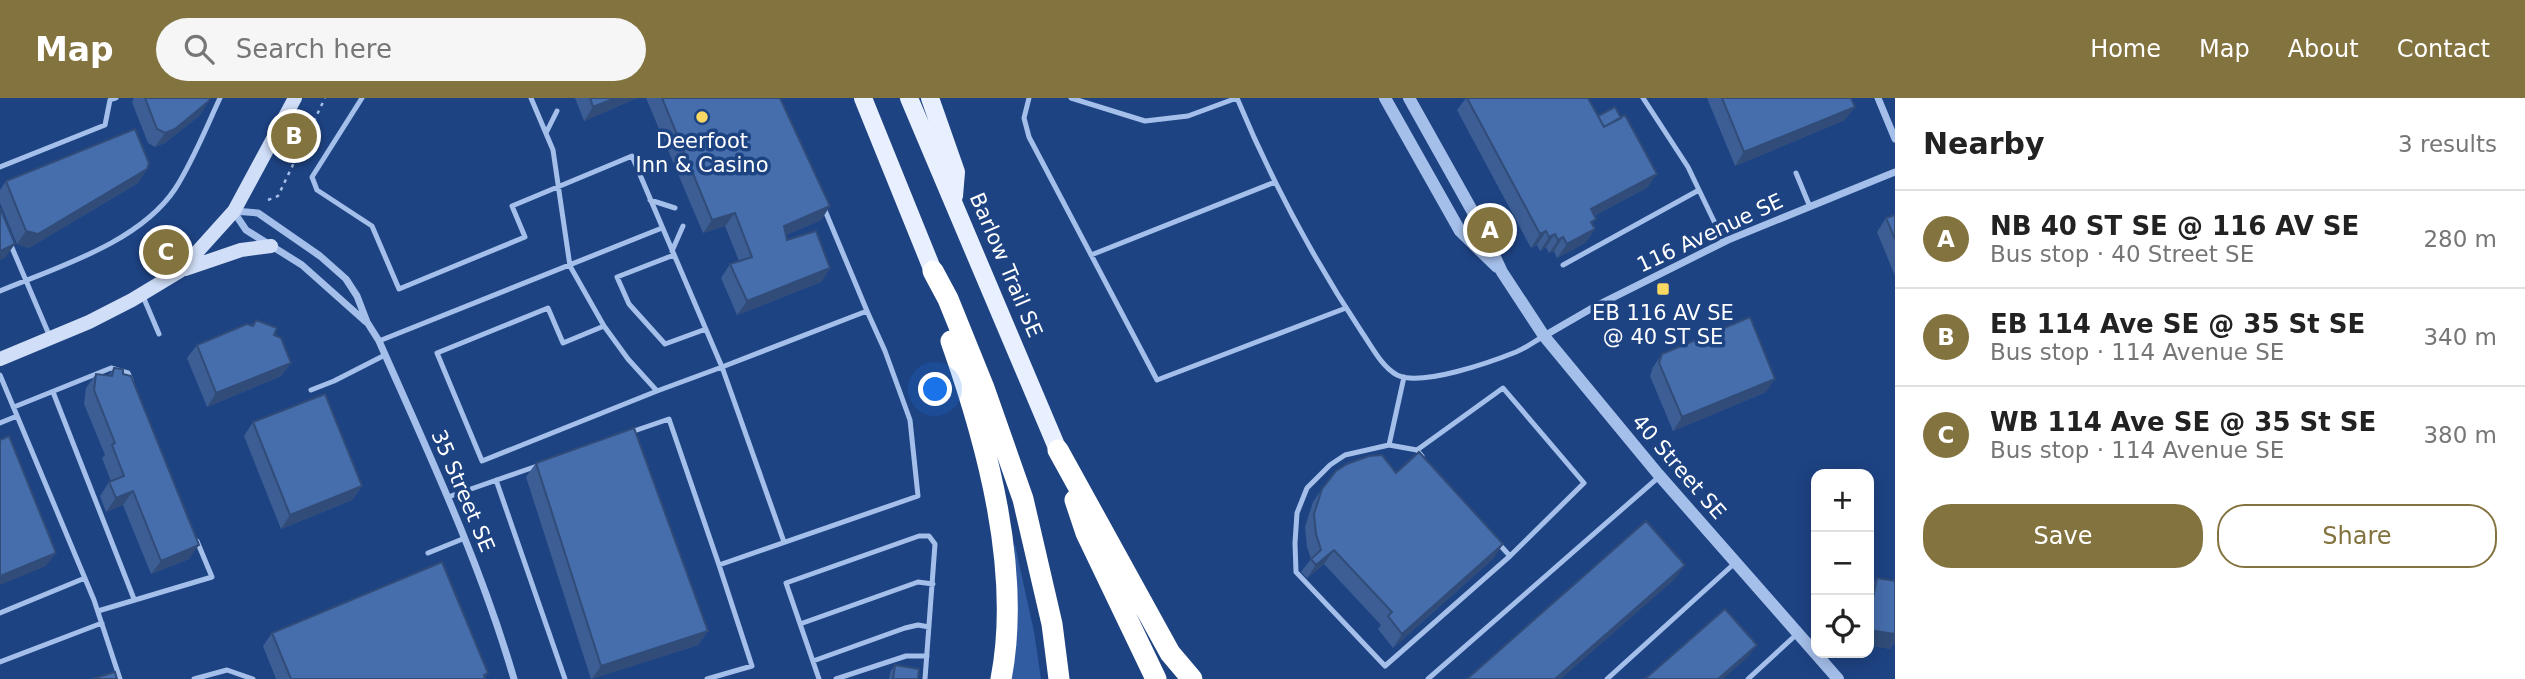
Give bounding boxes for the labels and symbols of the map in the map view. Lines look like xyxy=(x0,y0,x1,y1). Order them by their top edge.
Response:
marker: Deerfoot Inn & Casino xyxy=(694,109,710,125)
pin: B xyxy=(271,110,317,162)
place label: Deerfoot Inn & Casino xyxy=(635,129,769,177)
street label: Barlow Trail SE xyxy=(965,189,1047,341)
street label: 116 Avenue SE xyxy=(1633,189,1787,277)
pin: A xyxy=(1467,204,1513,256)
pin: C xyxy=(143,226,189,278)
marker: EB 116 AV SE @ 40 ST SE xyxy=(1655,281,1671,297)
place label: EB 116 AV SE @ 40 ST SE xyxy=(1592,301,1734,349)
your location xyxy=(918,372,952,406)
street label: 40 Street SE xyxy=(1627,410,1731,524)
street label: 35 Street SE xyxy=(426,426,500,556)

